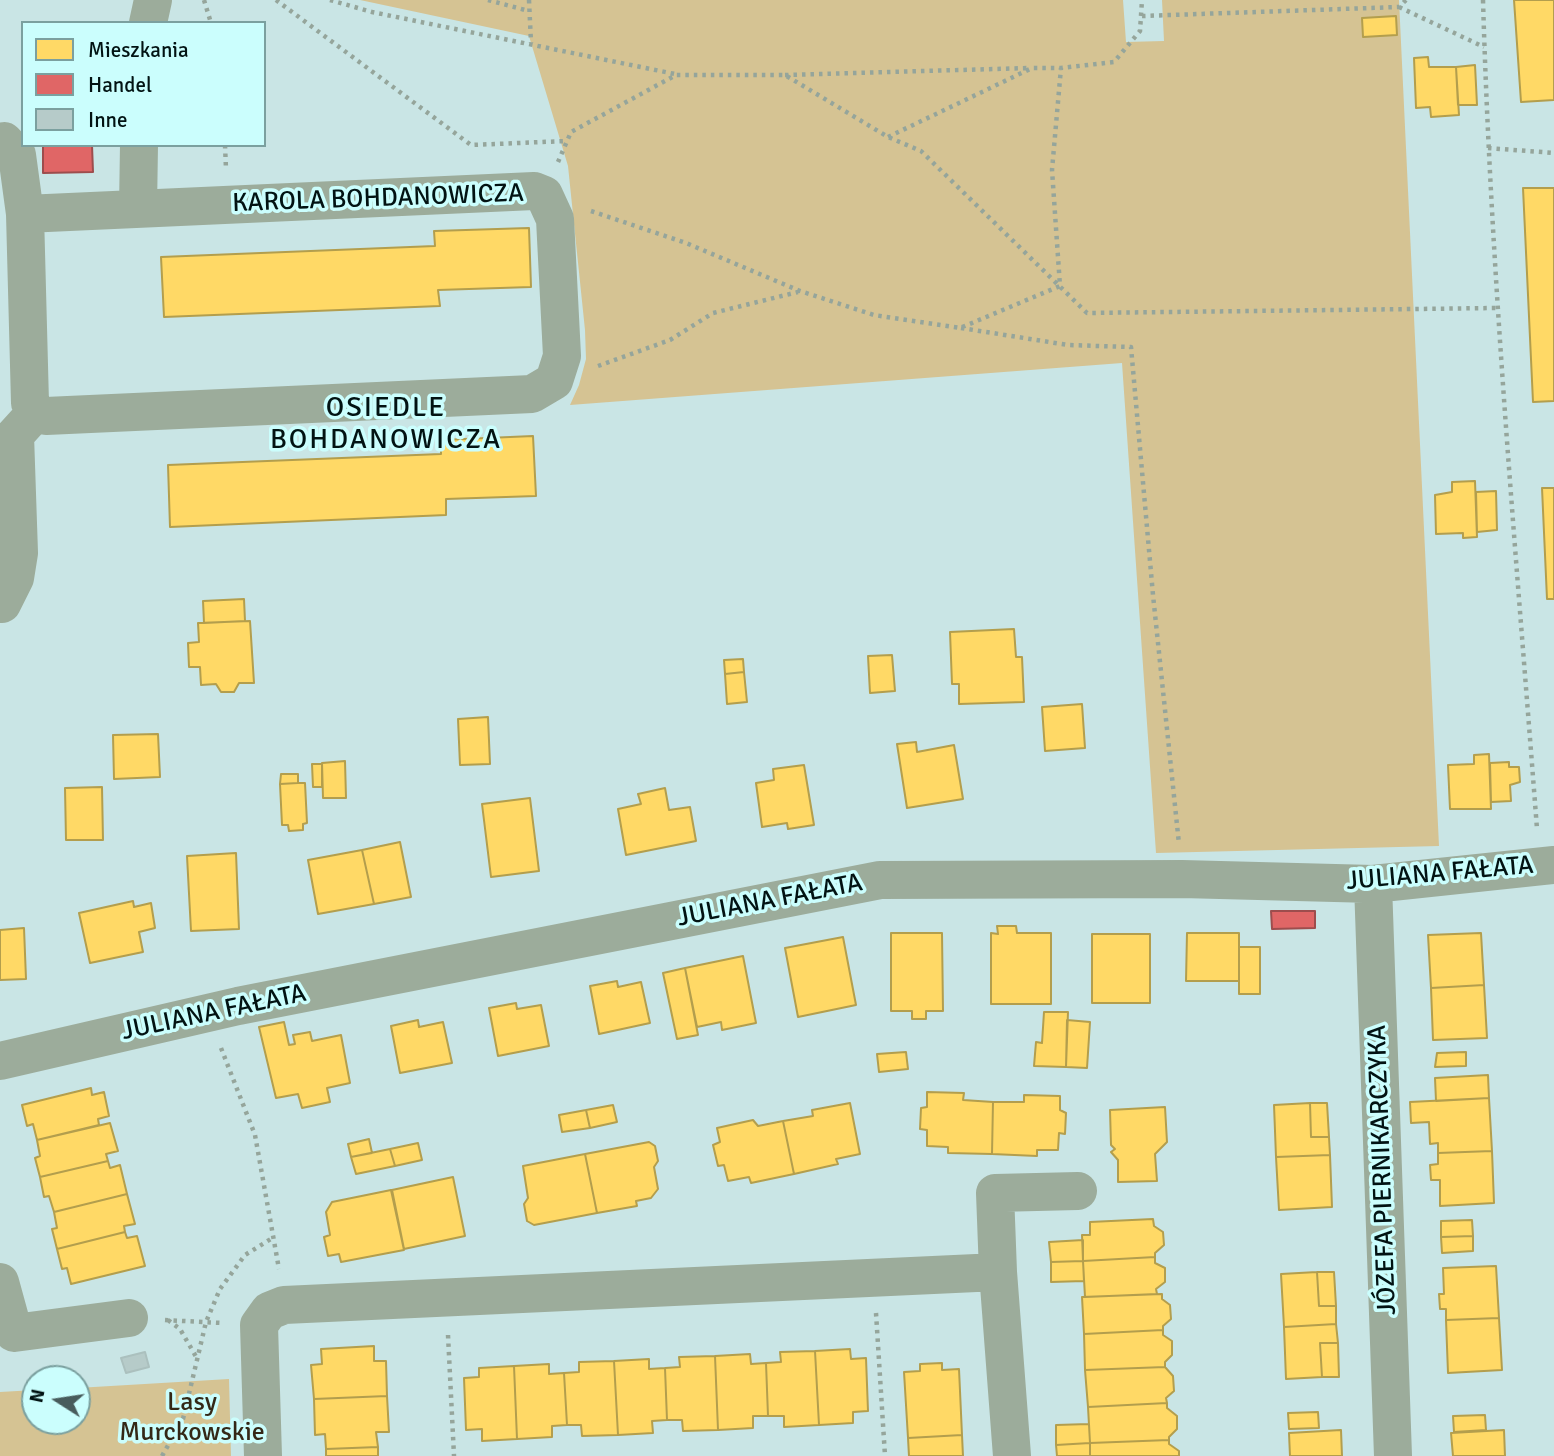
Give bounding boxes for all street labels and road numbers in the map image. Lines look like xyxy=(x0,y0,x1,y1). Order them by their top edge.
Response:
street label: KAROLA BOHDANOWICZA xyxy=(232,178,524,220)
street label: JULIANA FAŁATA xyxy=(1345,850,1535,898)
street label: JULIANA FAŁATA xyxy=(675,868,865,934)
street label: JULIANA FAŁATA xyxy=(119,978,309,1048)
street label: JÓZEFA PIERNIKARCZYKA xyxy=(1362,1024,1404,1316)

